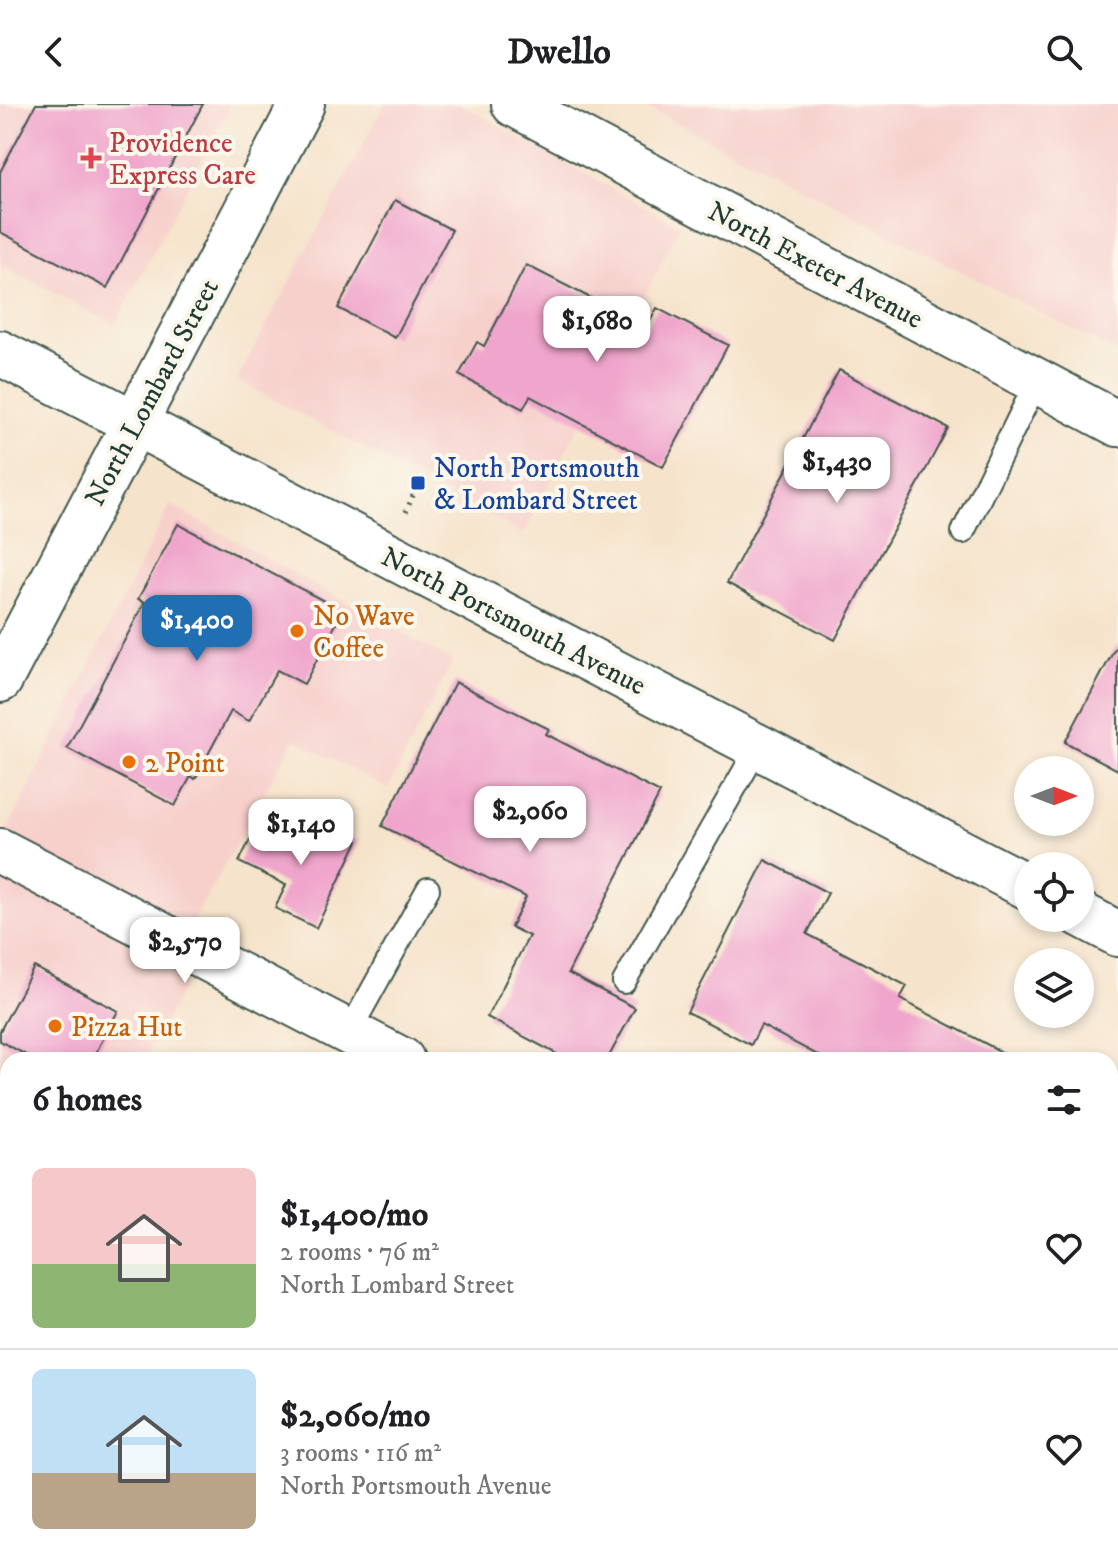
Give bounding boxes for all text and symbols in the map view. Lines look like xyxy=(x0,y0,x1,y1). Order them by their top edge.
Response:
icon: back xyxy=(32,30,76,74)
text: Dwello xyxy=(507,30,611,75)
icon: search xyxy=(1042,30,1086,74)
place label: Providence Express Care xyxy=(109,126,256,193)
marker: Providence Express Care xyxy=(80,147,102,169)
street label: North Exeter Avenue xyxy=(702,194,929,337)
street label: North Lombard Street xyxy=(78,273,227,512)
pin: $1,680 xyxy=(532,296,662,364)
text: $1,680 xyxy=(561,305,633,338)
pin: $1,430 xyxy=(772,437,902,505)
text: $1,430 xyxy=(802,446,872,479)
place label: North Portsmouth & Lombard Street xyxy=(434,451,640,518)
marker: North Portsmouth & Lombard Street xyxy=(409,474,427,492)
street label: North Portsmouth Avenue xyxy=(375,539,652,703)
pin: $1,400 xyxy=(132,595,262,663)
place label: No Wave Coffee xyxy=(313,599,415,666)
text: $1,400 xyxy=(160,604,234,637)
marker: No Wave Coffee xyxy=(288,622,306,640)
place label: 2 Point xyxy=(145,746,225,781)
marker: 2 Point xyxy=(120,753,138,771)
north arrow xyxy=(1014,756,1094,836)
map controls xyxy=(1014,756,1094,1028)
pin: $2,060 xyxy=(465,786,595,854)
text: $2,060 xyxy=(492,795,568,828)
pin: $1,140 xyxy=(236,799,366,867)
text: $1,140 xyxy=(266,808,336,841)
button: locate xyxy=(1014,852,1094,932)
pin: $2,570 xyxy=(120,917,250,985)
text: $2,570 xyxy=(148,926,222,959)
button: layers xyxy=(1014,948,1094,1028)
place label: Pizza Hut xyxy=(71,1010,182,1045)
marker: Pizza Hut xyxy=(46,1017,64,1035)
icon: filters xyxy=(1042,1078,1086,1122)
text: 6 homes xyxy=(32,1079,142,1121)
text: $1,400/mo xyxy=(280,1194,428,1236)
icon: home xyxy=(96,1200,192,1296)
icon: heart xyxy=(1042,1226,1086,1270)
text: 2 rooms · 76 m² xyxy=(280,1236,439,1269)
text: North Lombard Street xyxy=(280,1269,514,1302)
text: $2,060/mo xyxy=(280,1395,430,1437)
icon: home xyxy=(96,1401,192,1497)
icon: heart xyxy=(1042,1427,1086,1471)
text: 3 rooms · 116 m² xyxy=(280,1437,441,1470)
text: North Portsmouth Avenue xyxy=(280,1470,552,1503)

